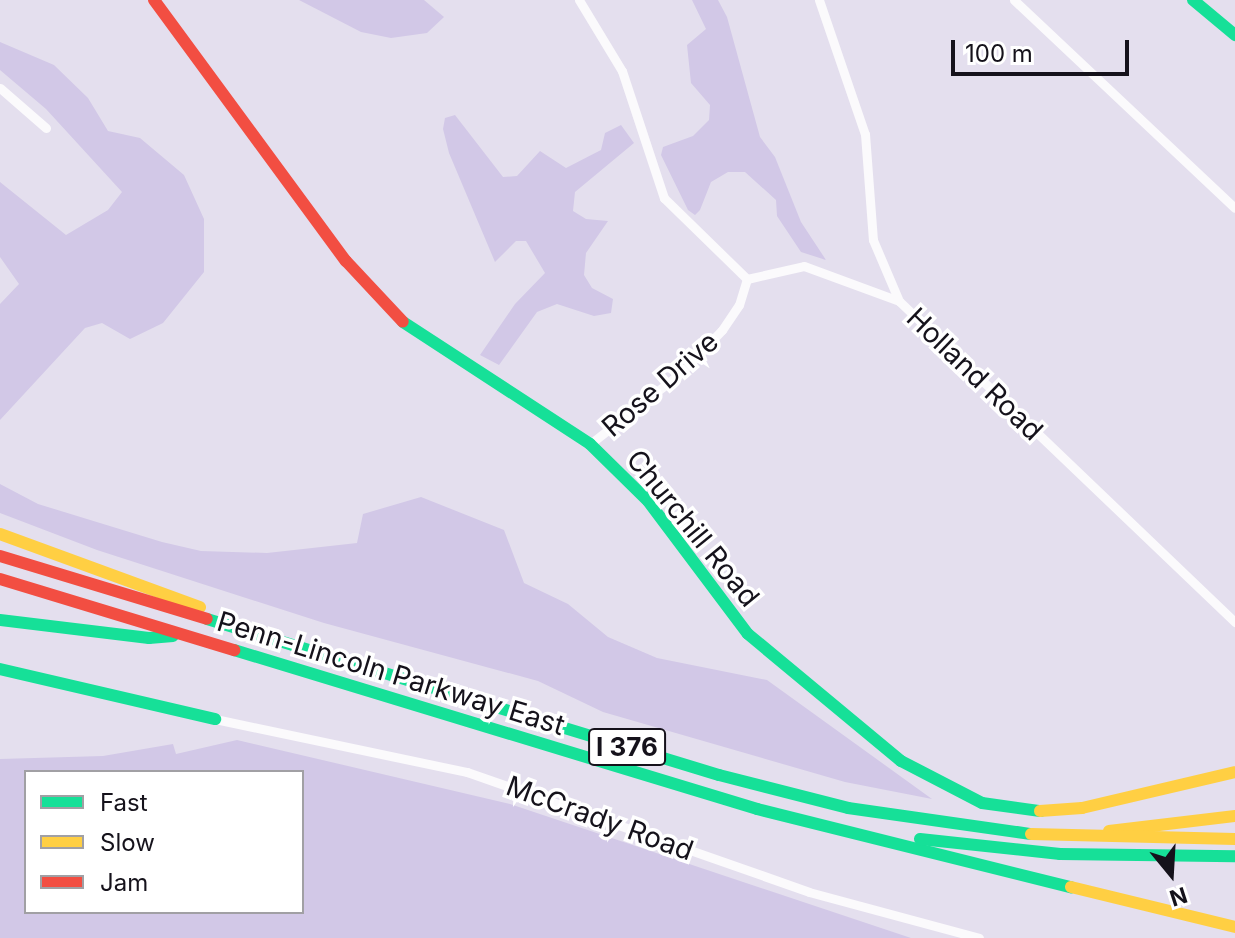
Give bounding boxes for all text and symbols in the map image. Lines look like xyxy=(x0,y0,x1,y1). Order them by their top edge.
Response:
scale bar xyxy=(955,24,1133,74)
text: 100 m xyxy=(965,39,1033,68)
street label: Holland Road xyxy=(900,301,1050,447)
street label: Rose Drive xyxy=(595,324,725,444)
street label: Churchill Road xyxy=(620,443,766,613)
street label: Penn-Lincoln Parkway East xyxy=(213,604,569,742)
road number: I 376 xyxy=(587,725,667,769)
street label: McCrady Road xyxy=(502,769,698,867)
legend xyxy=(24,770,304,914)
text: Fast xyxy=(100,788,148,817)
text: Slow xyxy=(100,828,155,857)
north arrow xyxy=(1131,834,1211,914)
text: Jam xyxy=(100,868,148,897)
text: N xyxy=(1166,882,1190,912)

